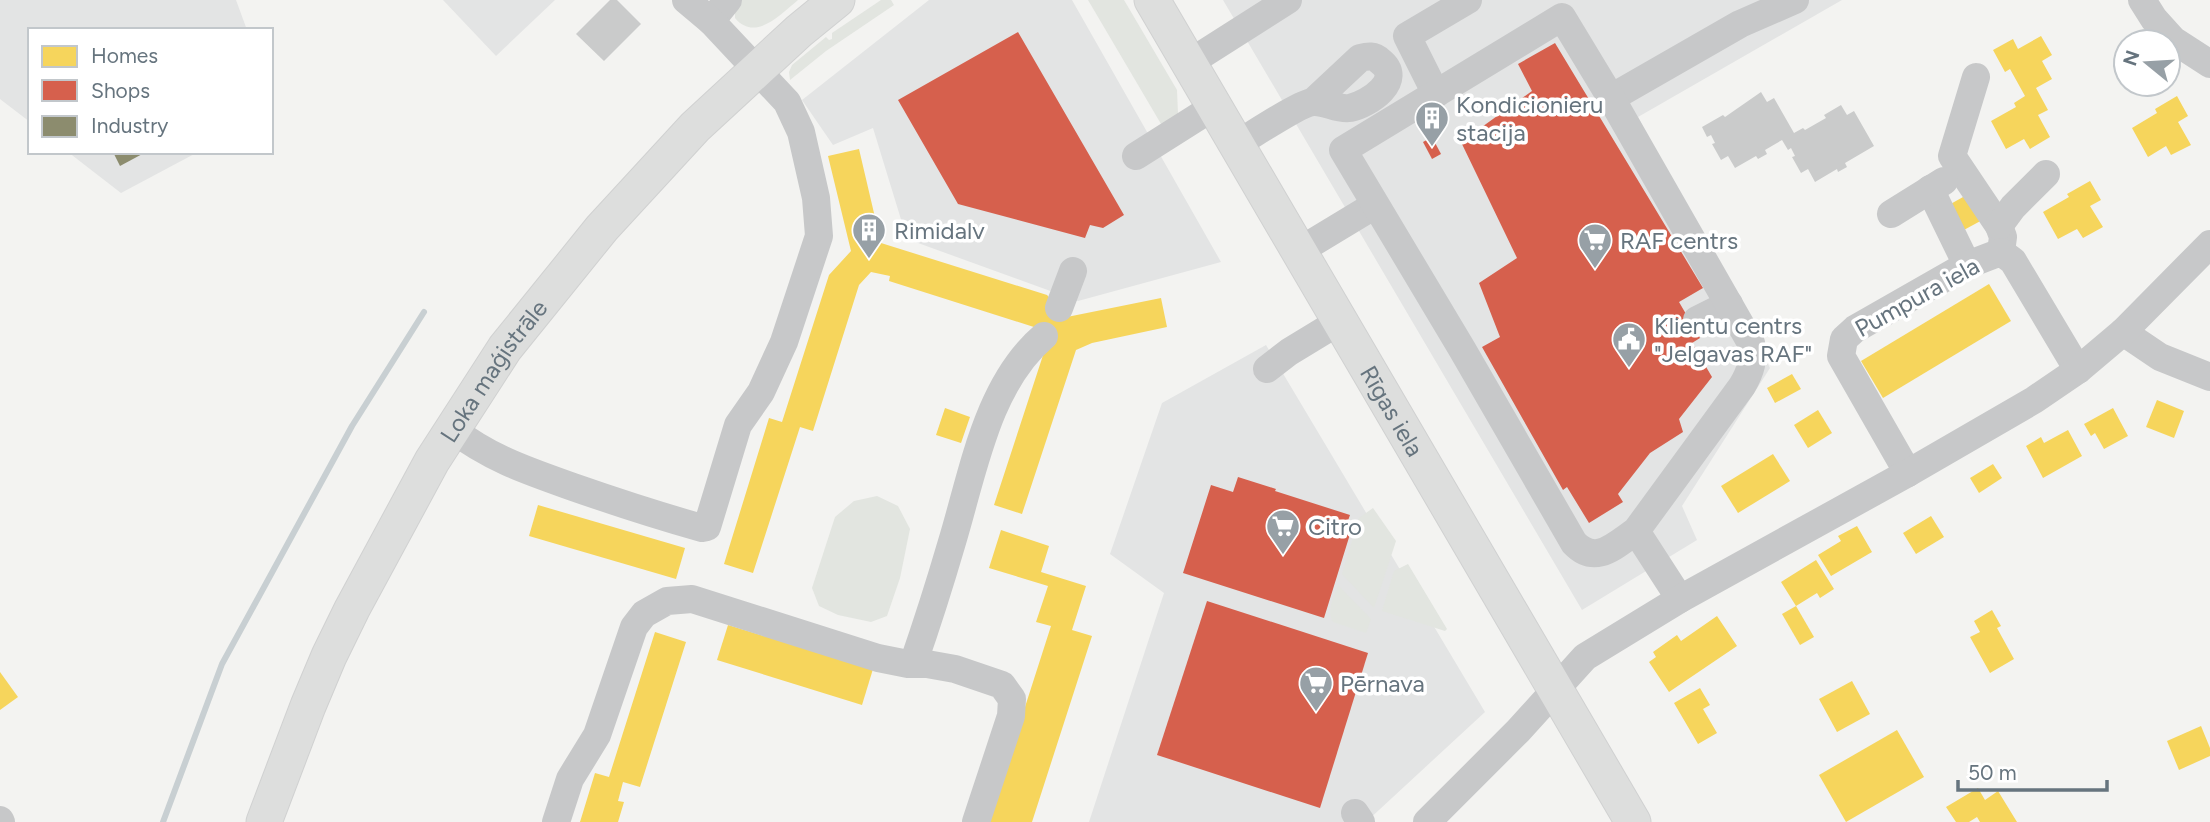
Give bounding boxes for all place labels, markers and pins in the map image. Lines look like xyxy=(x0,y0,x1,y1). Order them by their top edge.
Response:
place label: Kondicionieru stacija xyxy=(1456,90,1603,147)
building icon: Kondicionieru stacija xyxy=(1413,99,1451,148)
building icon: Rimidalv xyxy=(850,211,888,260)
place label: Rimidalv xyxy=(894,216,985,245)
supermarket icon: RAF centrs xyxy=(1576,221,1614,270)
place label: RAF centrs xyxy=(1620,226,1738,255)
place label: Klientu centrs "Jelgavas RAF" xyxy=(1654,311,1812,368)
public building icon: Klientu centrs "Jelgavas RAF" xyxy=(1610,320,1648,369)
supermarket icon: Citro xyxy=(1264,507,1302,556)
place label: Citro xyxy=(1308,512,1362,541)
supermarket icon: Pērnava xyxy=(1297,664,1335,713)
place label: Pērnava xyxy=(1340,669,1425,698)

